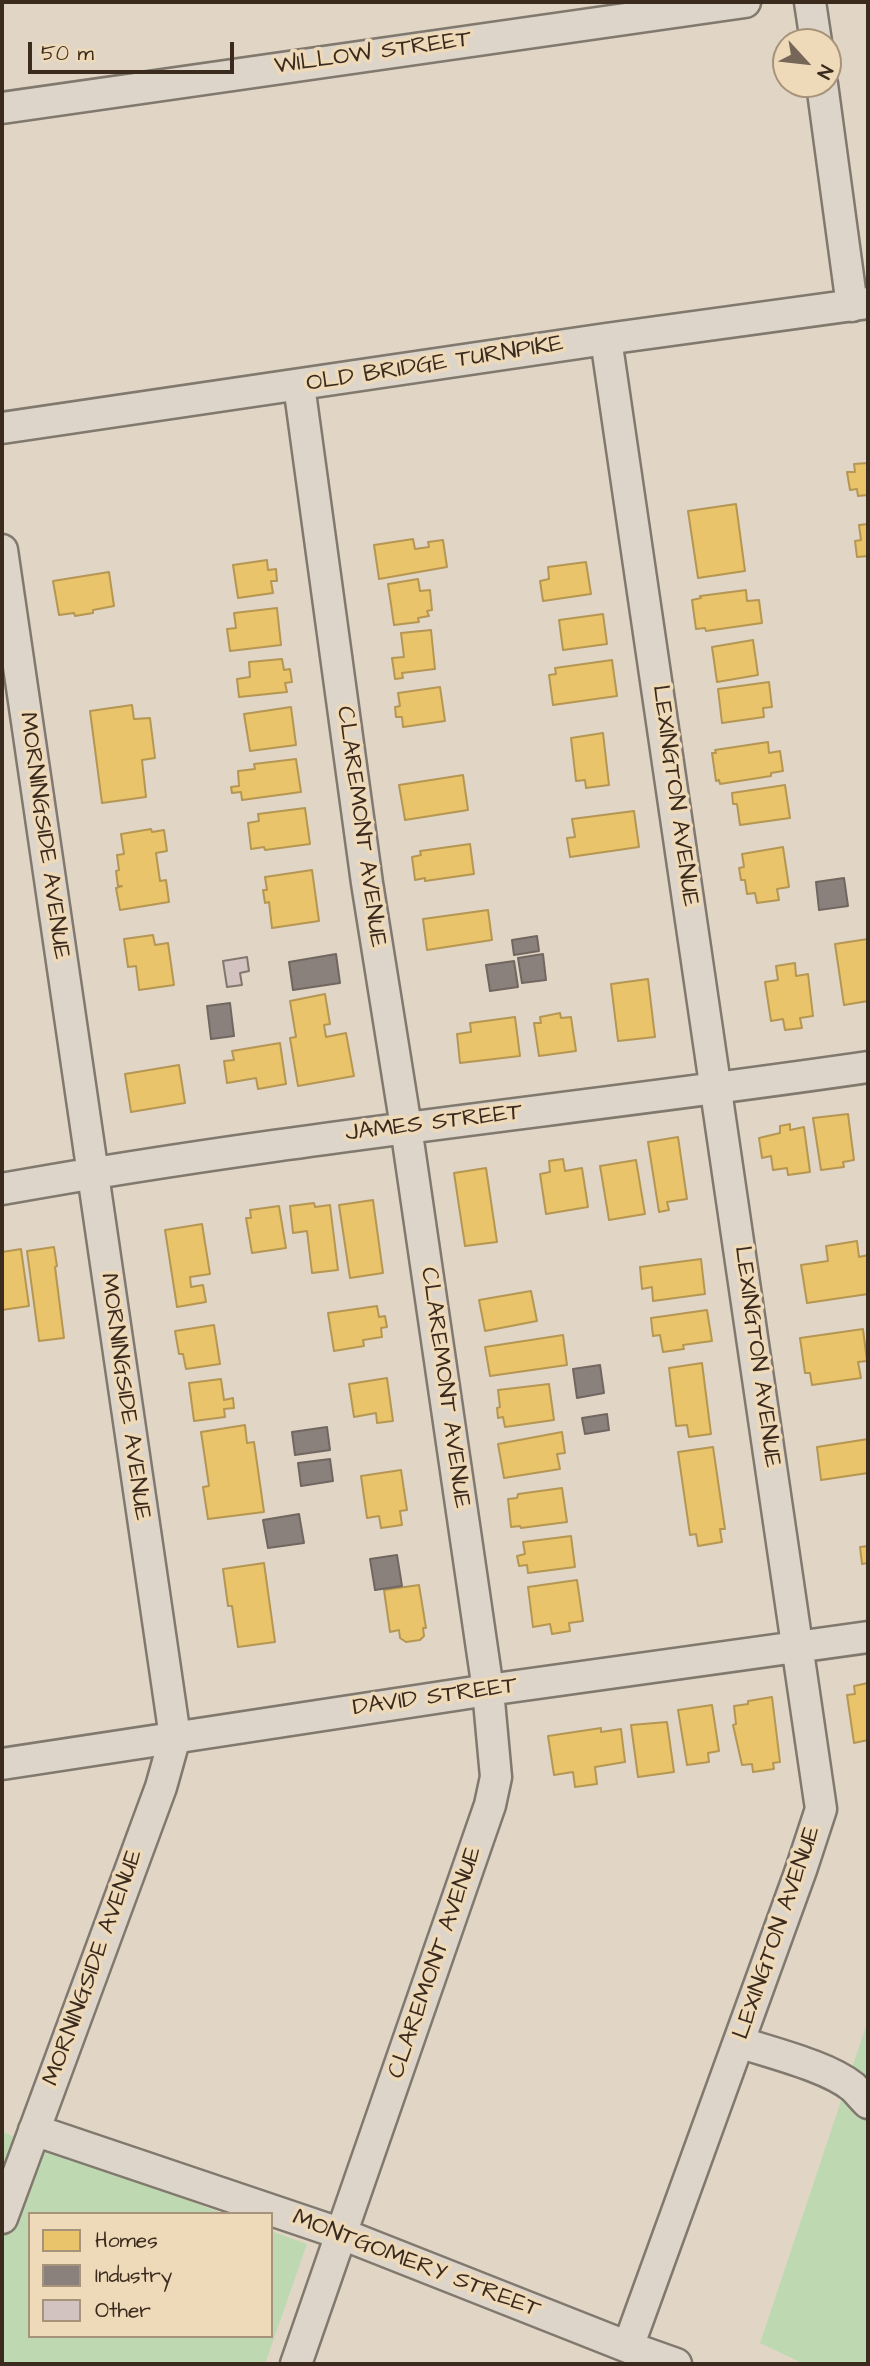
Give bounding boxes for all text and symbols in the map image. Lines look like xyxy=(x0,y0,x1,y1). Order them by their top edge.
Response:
street label: WILLOW STREET xyxy=(273,26,473,82)
scale bar xyxy=(32,28,238,72)
north arrow xyxy=(772,28,842,98)
text: 50 m xyxy=(41,39,94,68)
text: N xyxy=(810,60,839,83)
street label: OLD BRIDGE TURNPIKE xyxy=(304,330,566,400)
street label: LEXINGTON AVENUE xyxy=(644,683,704,909)
street label: CLAREMONT AVENUE xyxy=(329,705,391,949)
street label: MORNINGSIDE AVENUE xyxy=(11,711,75,961)
street label: JAMES STREET xyxy=(344,1099,524,1149)
street label: LEXINGTON AVENUE xyxy=(726,1244,786,1470)
street label: CLAREMONT AVENUE xyxy=(413,1266,475,1510)
street label: MORNINGSIDE AVENUE xyxy=(92,1272,156,1522)
street label: DAVID STREET xyxy=(351,1672,519,1724)
street label: LEXINGTON AVENUE xyxy=(728,1823,828,2043)
street label: CLAREMONT AVENUE xyxy=(383,1843,489,2083)
street label: MORNINGSIDE AVENUE xyxy=(38,1846,150,2090)
street label: MONTGOMERY STREET xyxy=(288,2204,544,2326)
legend xyxy=(28,2212,273,2338)
text: Homes xyxy=(95,2226,158,2255)
text: Industry xyxy=(95,2261,172,2290)
text: Other xyxy=(95,2296,151,2325)

